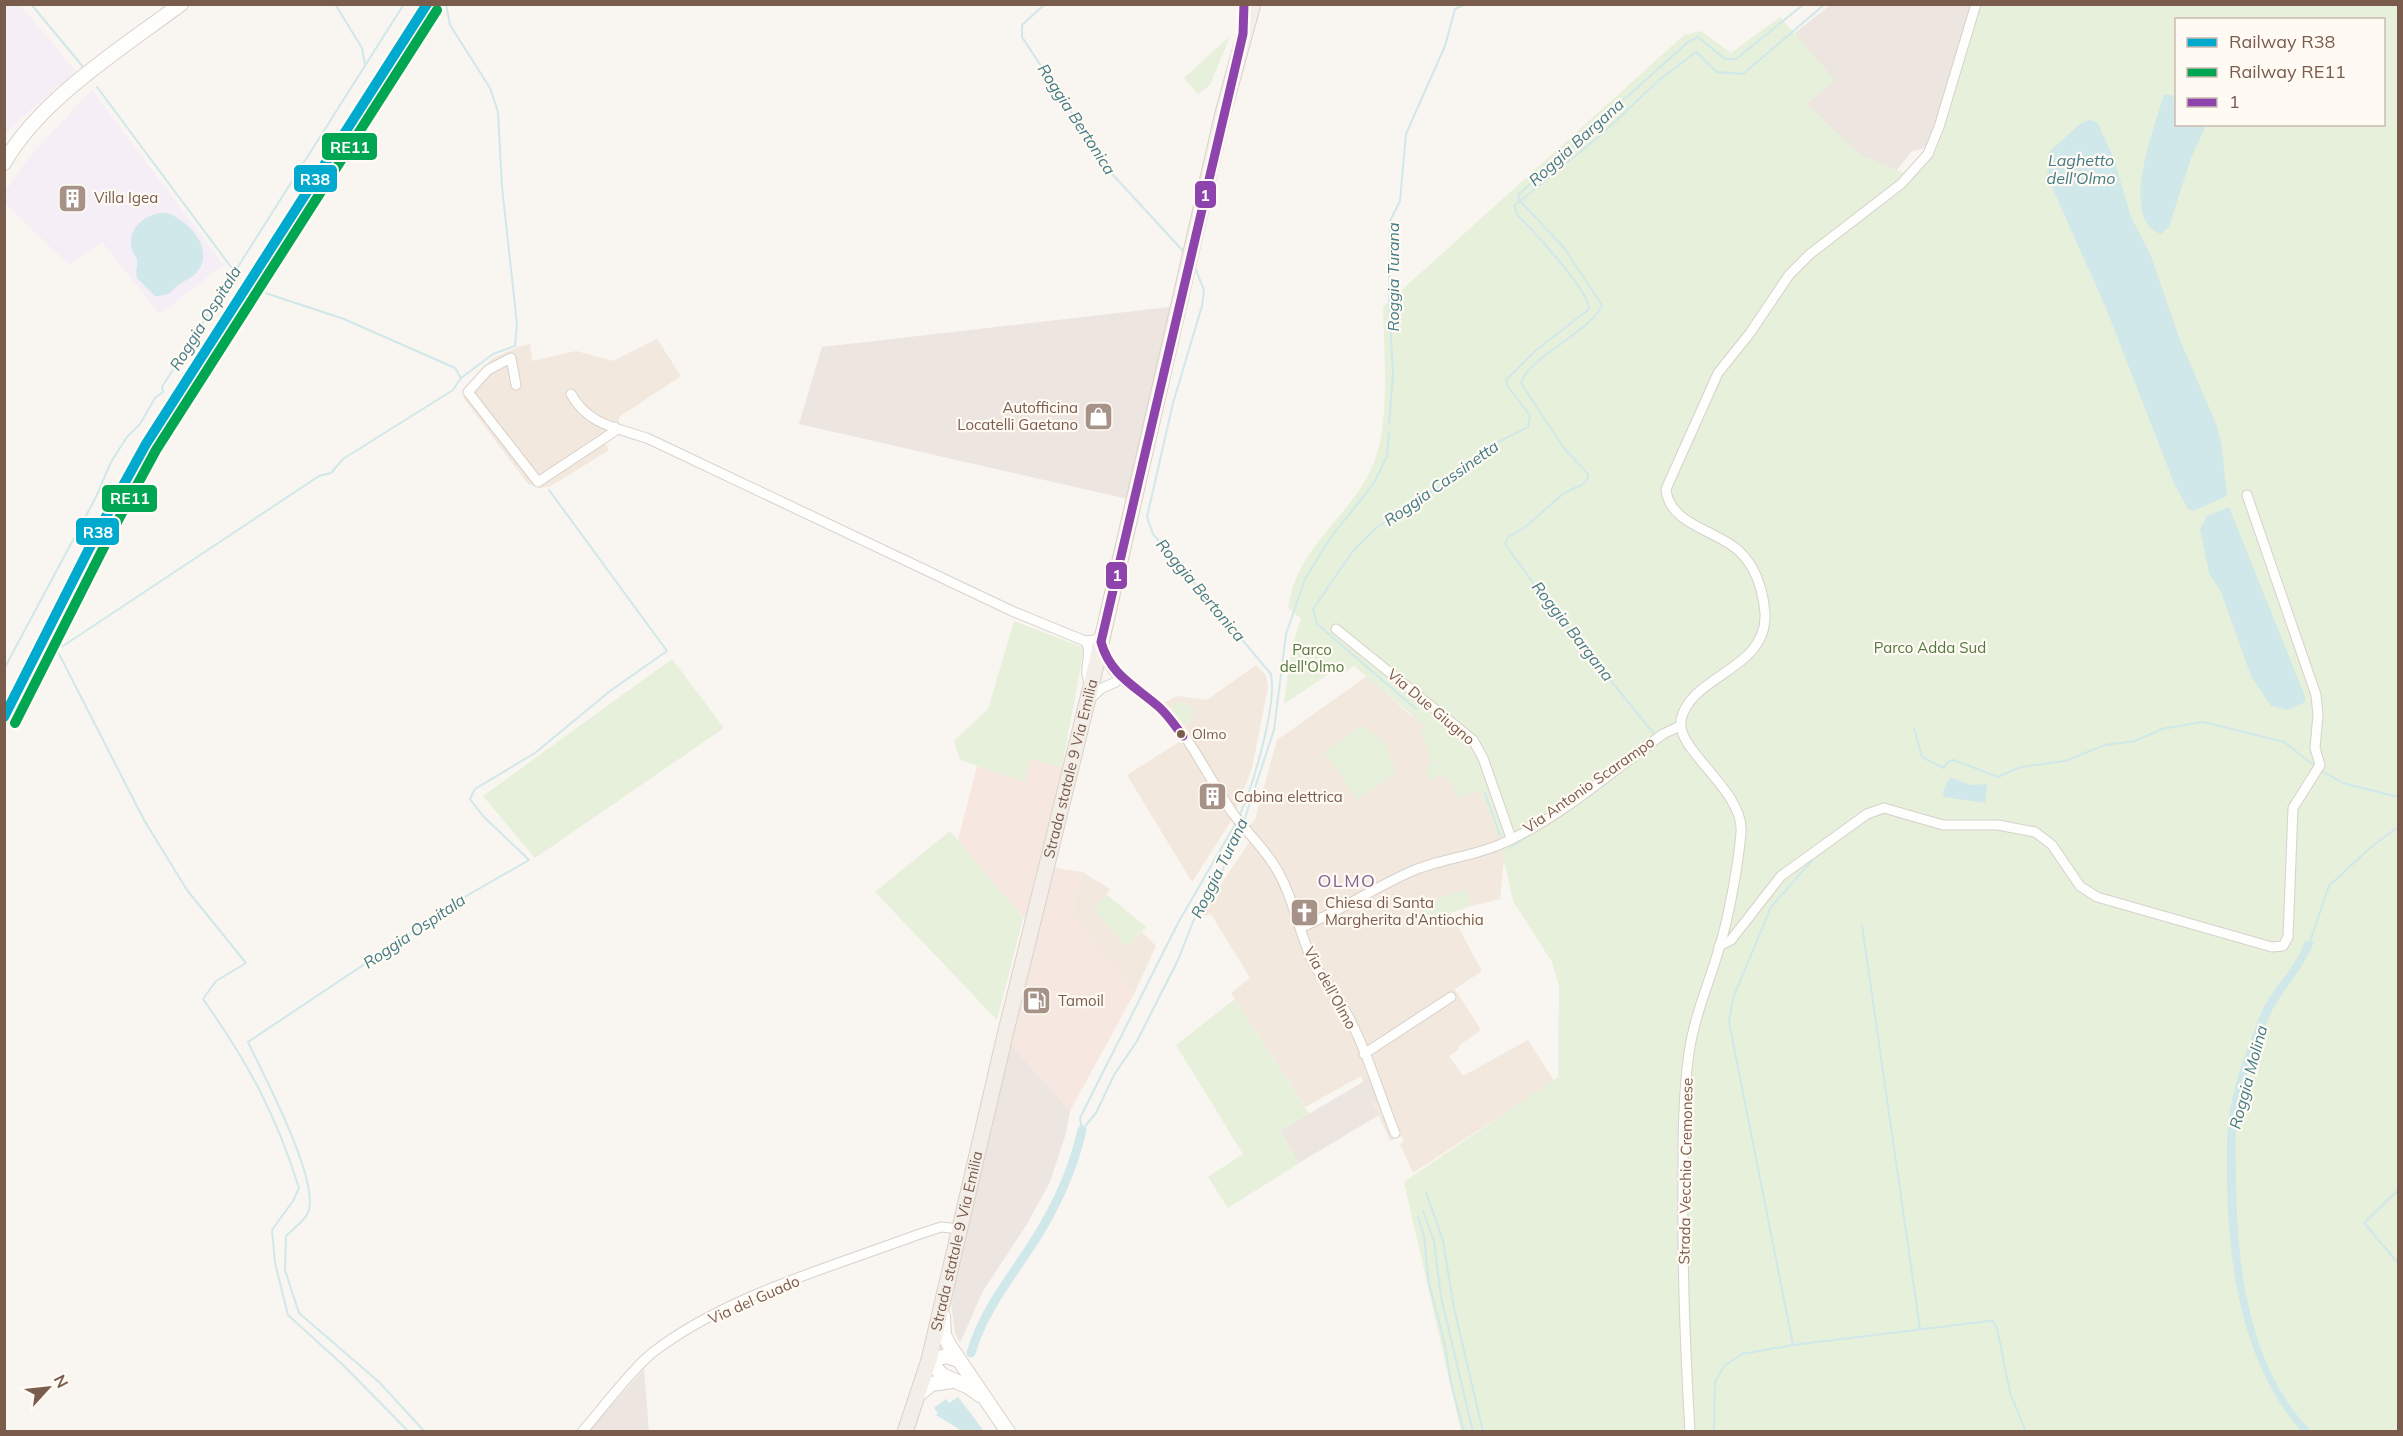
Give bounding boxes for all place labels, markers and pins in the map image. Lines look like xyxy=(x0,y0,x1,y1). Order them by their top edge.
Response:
building icon: Villa Igea xyxy=(57,182,89,214)
place label: Villa Igea xyxy=(94,188,158,207)
place label: Autofficina Locatelli Gaetano xyxy=(957,398,1078,434)
shop icon: Autofficina Locatelli Gaetano xyxy=(1083,401,1115,433)
place label: Olmo xyxy=(1192,725,1226,743)
marker: Olmo xyxy=(1175,728,1187,740)
building icon: Cabina elettrica xyxy=(1197,781,1229,813)
place label: Cabina elettrica xyxy=(1234,787,1343,806)
place label: Chiesa di Santa Margherita d'Antiochia xyxy=(1325,893,1484,929)
church icon: Chiesa di Santa Margherita d'Antiochia xyxy=(1288,896,1320,928)
fuel station icon: Tamoil xyxy=(1021,985,1053,1017)
place label: Tamoil xyxy=(1058,991,1104,1010)

